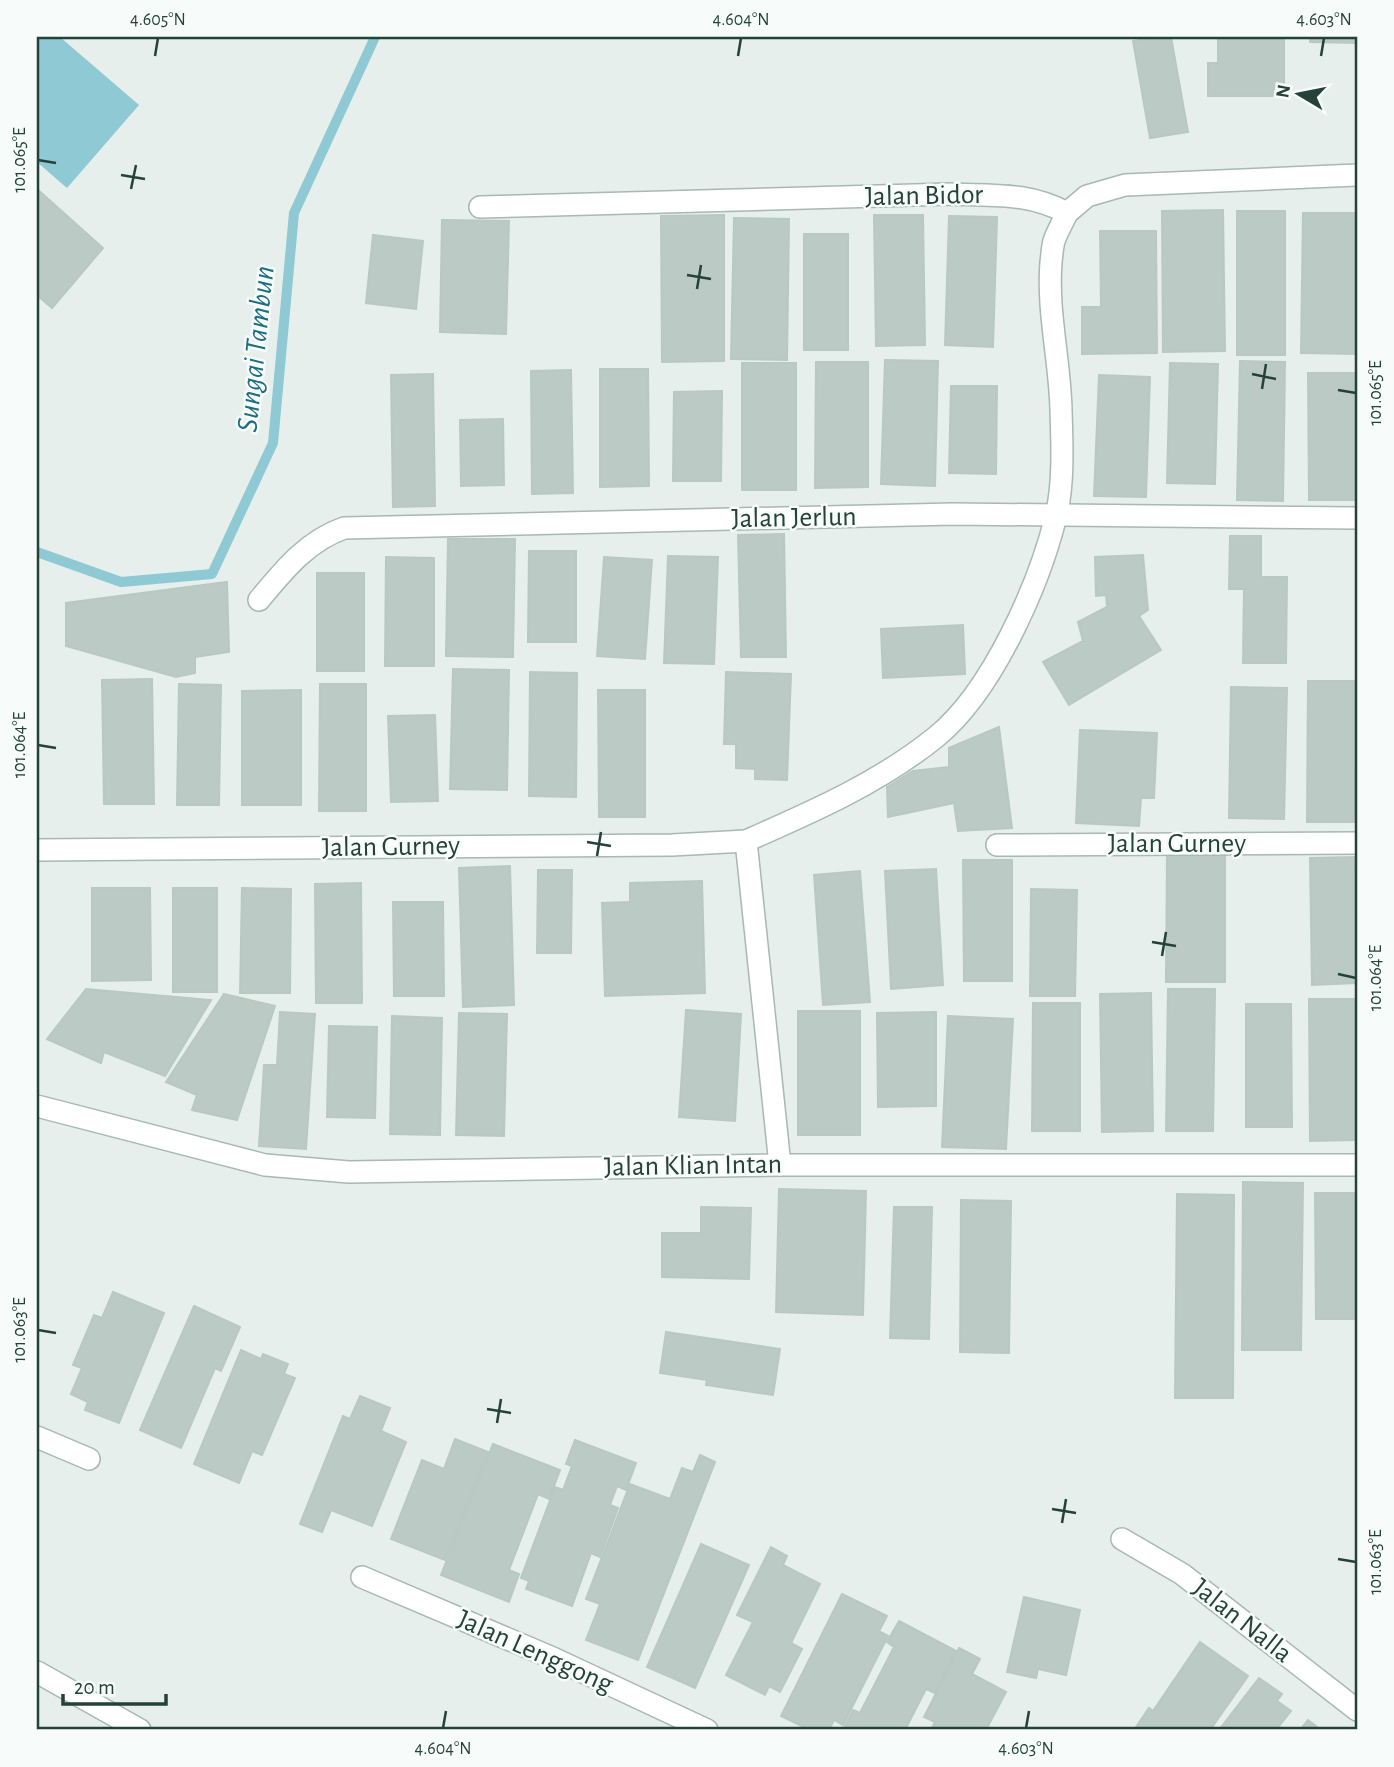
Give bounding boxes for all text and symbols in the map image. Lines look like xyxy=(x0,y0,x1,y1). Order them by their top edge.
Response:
text: 4.605°N xyxy=(130,11,186,29)
text: 4.604°N xyxy=(713,11,769,29)
text: 4.603°N xyxy=(1296,11,1352,29)
north arrow xyxy=(1264,60,1334,130)
text: N xyxy=(1273,83,1294,99)
text: 101.065°E xyxy=(11,127,29,193)
street label: Jalan Bidor xyxy=(864,181,984,211)
water label: Sungai Tambun xyxy=(232,264,280,434)
text: 101.065°E xyxy=(1367,360,1385,426)
street label: Jalan Jerlun xyxy=(731,503,857,533)
text: 101.064°E xyxy=(11,711,29,778)
street label: Jalan Gurney xyxy=(1108,830,1246,858)
street label: Jalan Gurney xyxy=(322,832,460,862)
text: 101.064°E xyxy=(1367,944,1385,1011)
street label: Jalan Klian Intan xyxy=(604,1150,782,1182)
text: 101.063°E xyxy=(11,1297,29,1363)
text: 101.063°E xyxy=(1367,1529,1385,1595)
street label: Jalan Nalla xyxy=(1187,1574,1297,1668)
street label: Jalan Lenggong xyxy=(453,1605,617,1699)
scale bar xyxy=(63,1662,166,1706)
text: 20 m xyxy=(74,1677,115,1698)
text: 4.604°N xyxy=(415,1740,471,1758)
text: 4.603°N xyxy=(998,1740,1054,1758)

